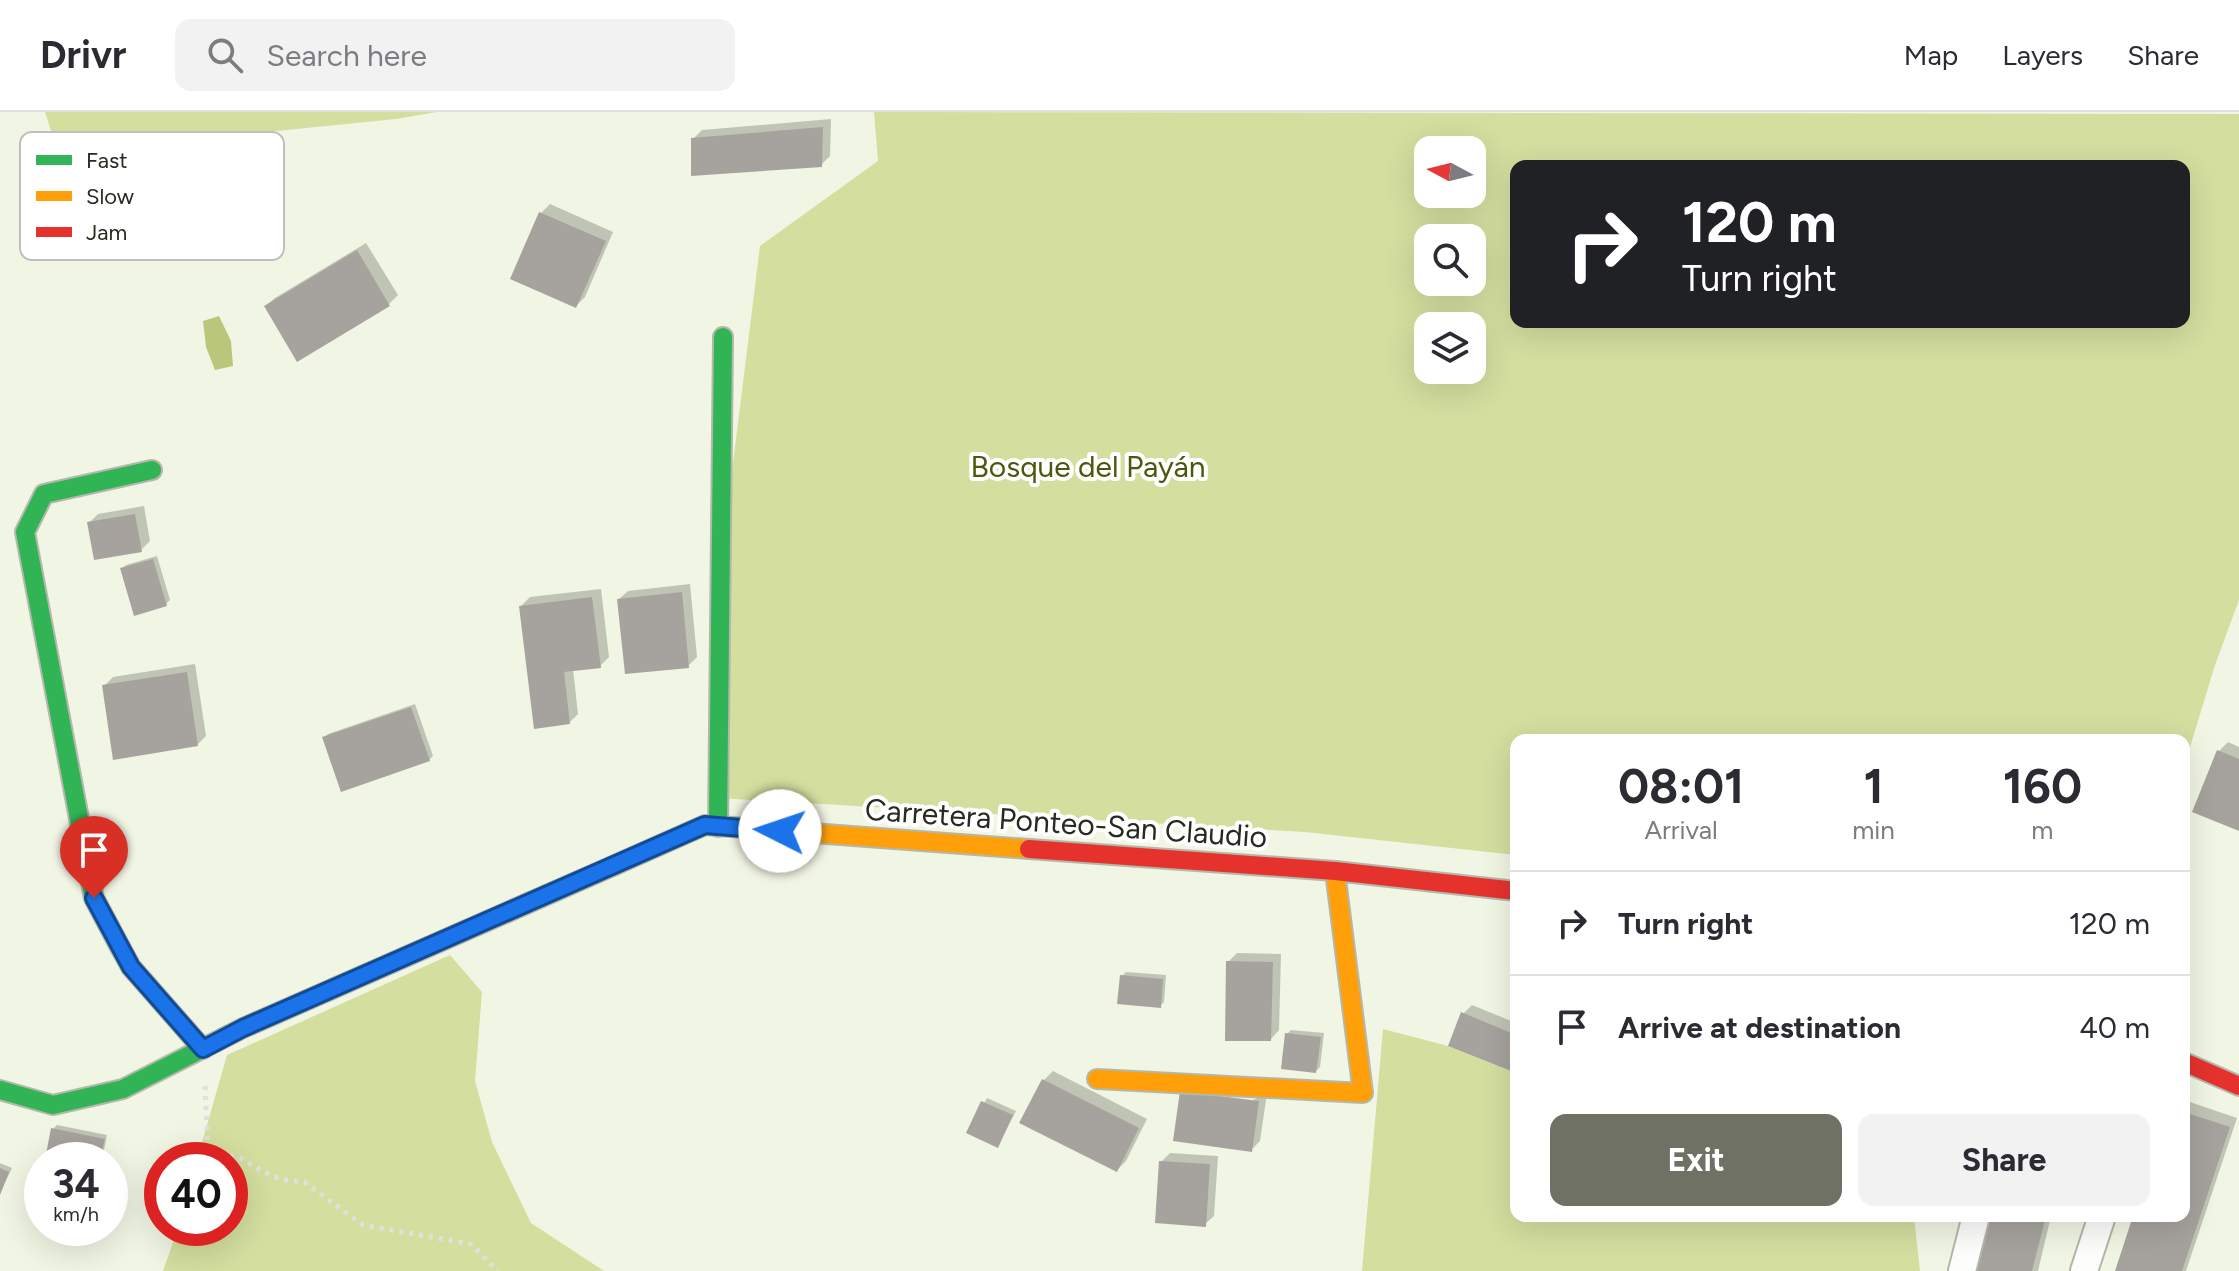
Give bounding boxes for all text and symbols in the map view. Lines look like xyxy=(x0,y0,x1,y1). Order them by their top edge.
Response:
search box xyxy=(175,19,735,91)
text: Drivr xyxy=(40,32,127,78)
icon: search xyxy=(203,33,247,77)
text: Search here xyxy=(267,37,427,74)
text: Map xyxy=(1904,38,1958,72)
text: Layers xyxy=(2002,38,2083,72)
text: Share xyxy=(2127,38,2199,72)
legend xyxy=(20,132,284,260)
north arrow xyxy=(1414,136,1486,208)
map controls xyxy=(1414,136,1486,384)
text: Fast xyxy=(86,147,128,174)
text: Slow xyxy=(86,183,135,210)
text: 120 m xyxy=(1682,189,1837,256)
icon: right xyxy=(1550,192,1654,296)
text: Jam xyxy=(86,219,127,246)
button: search xyxy=(1414,224,1486,296)
text: Turn right xyxy=(1682,257,1837,300)
button: layers xyxy=(1414,312,1486,384)
park label: Bosque del Payán xyxy=(970,448,1206,485)
text: 08:01 xyxy=(1618,757,1744,815)
text: 1 xyxy=(1863,757,1884,815)
text: 160 xyxy=(2003,757,2082,815)
position arrow xyxy=(738,789,822,873)
street label: Carretera Ponteo-San Claudio xyxy=(864,790,1268,856)
text: Arrival xyxy=(1644,814,1718,846)
text: min xyxy=(1852,814,1895,846)
text: m xyxy=(2031,814,2054,846)
pin xyxy=(60,816,128,898)
icon: arrive xyxy=(72,828,116,872)
icon: right xyxy=(1550,901,1594,945)
text: Turn right xyxy=(1618,905,1753,942)
text: 120 m xyxy=(2069,905,2150,942)
icon: arrive xyxy=(1550,1005,1594,1049)
text: Arrive at destination xyxy=(1618,1009,1901,1046)
text: 40 m xyxy=(2079,1009,2150,1046)
button: Exit xyxy=(1550,1114,1842,1206)
button: Share xyxy=(1858,1114,2150,1206)
speed limit sign: 40 xyxy=(144,1142,248,1246)
text: 34 xyxy=(52,1160,100,1208)
text: km/h xyxy=(53,1202,99,1226)

